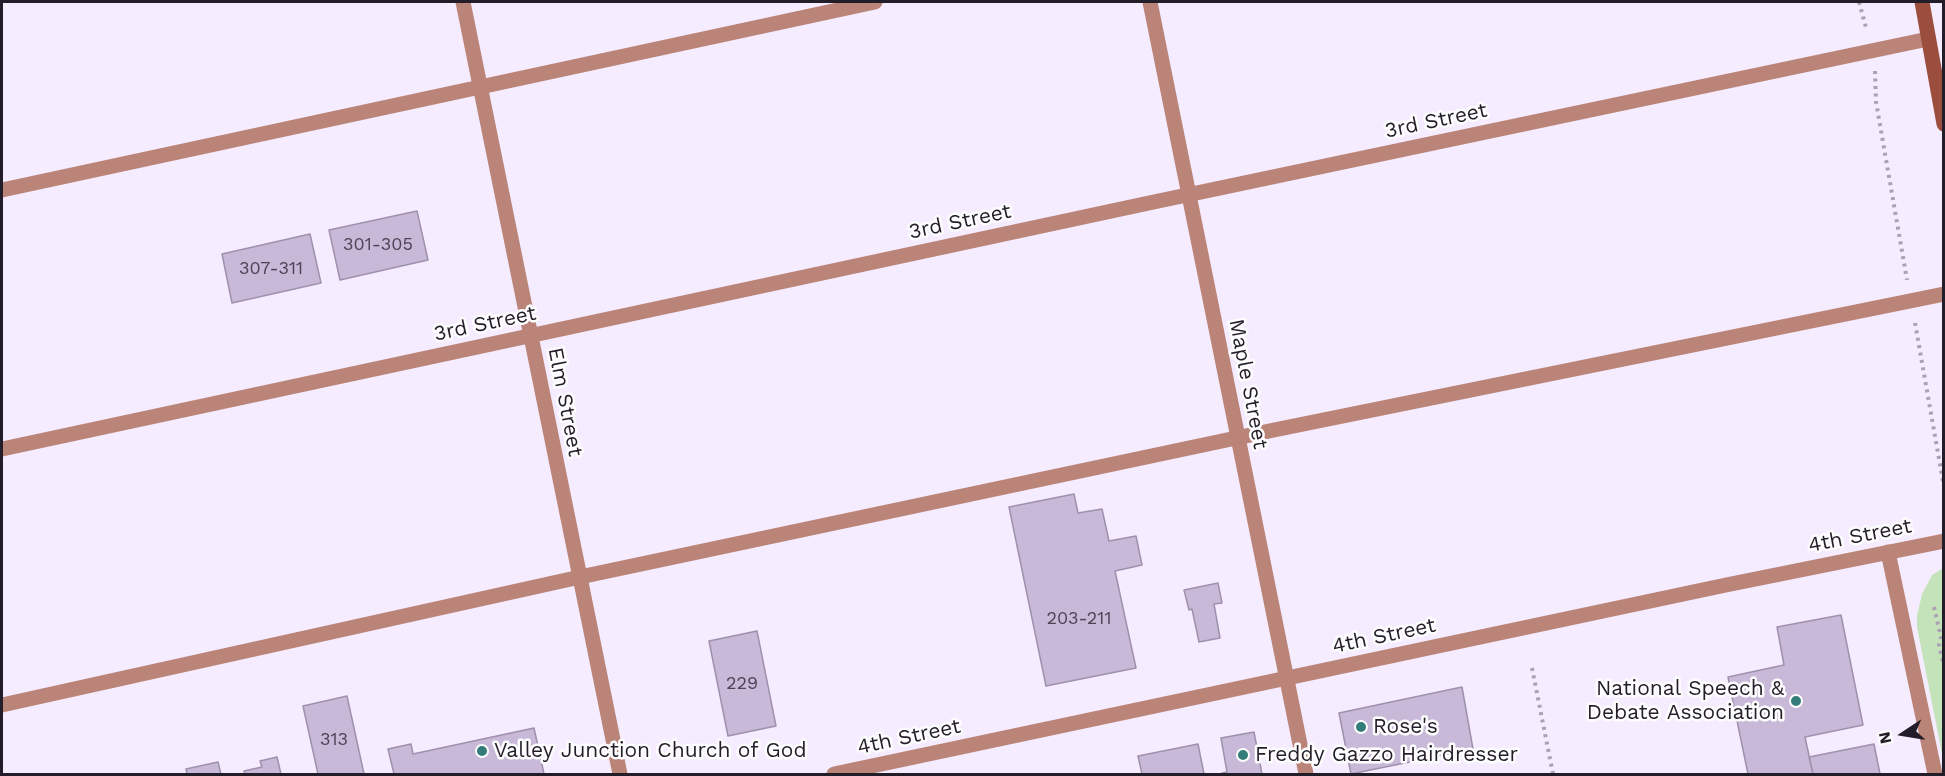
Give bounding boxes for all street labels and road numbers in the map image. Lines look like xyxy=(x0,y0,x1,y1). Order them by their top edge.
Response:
street label: 3rd Street xyxy=(1383,98,1489,144)
street label: 3rd Street xyxy=(907,199,1013,245)
street label: 3rd Street xyxy=(432,301,538,347)
street label: Maple Street xyxy=(1223,317,1273,451)
street label: Elm Street xyxy=(542,346,588,458)
street label: 4th Street xyxy=(1806,514,1914,558)
street label: 4th Street xyxy=(1330,613,1438,659)
street label: 4th Street xyxy=(855,714,963,760)

